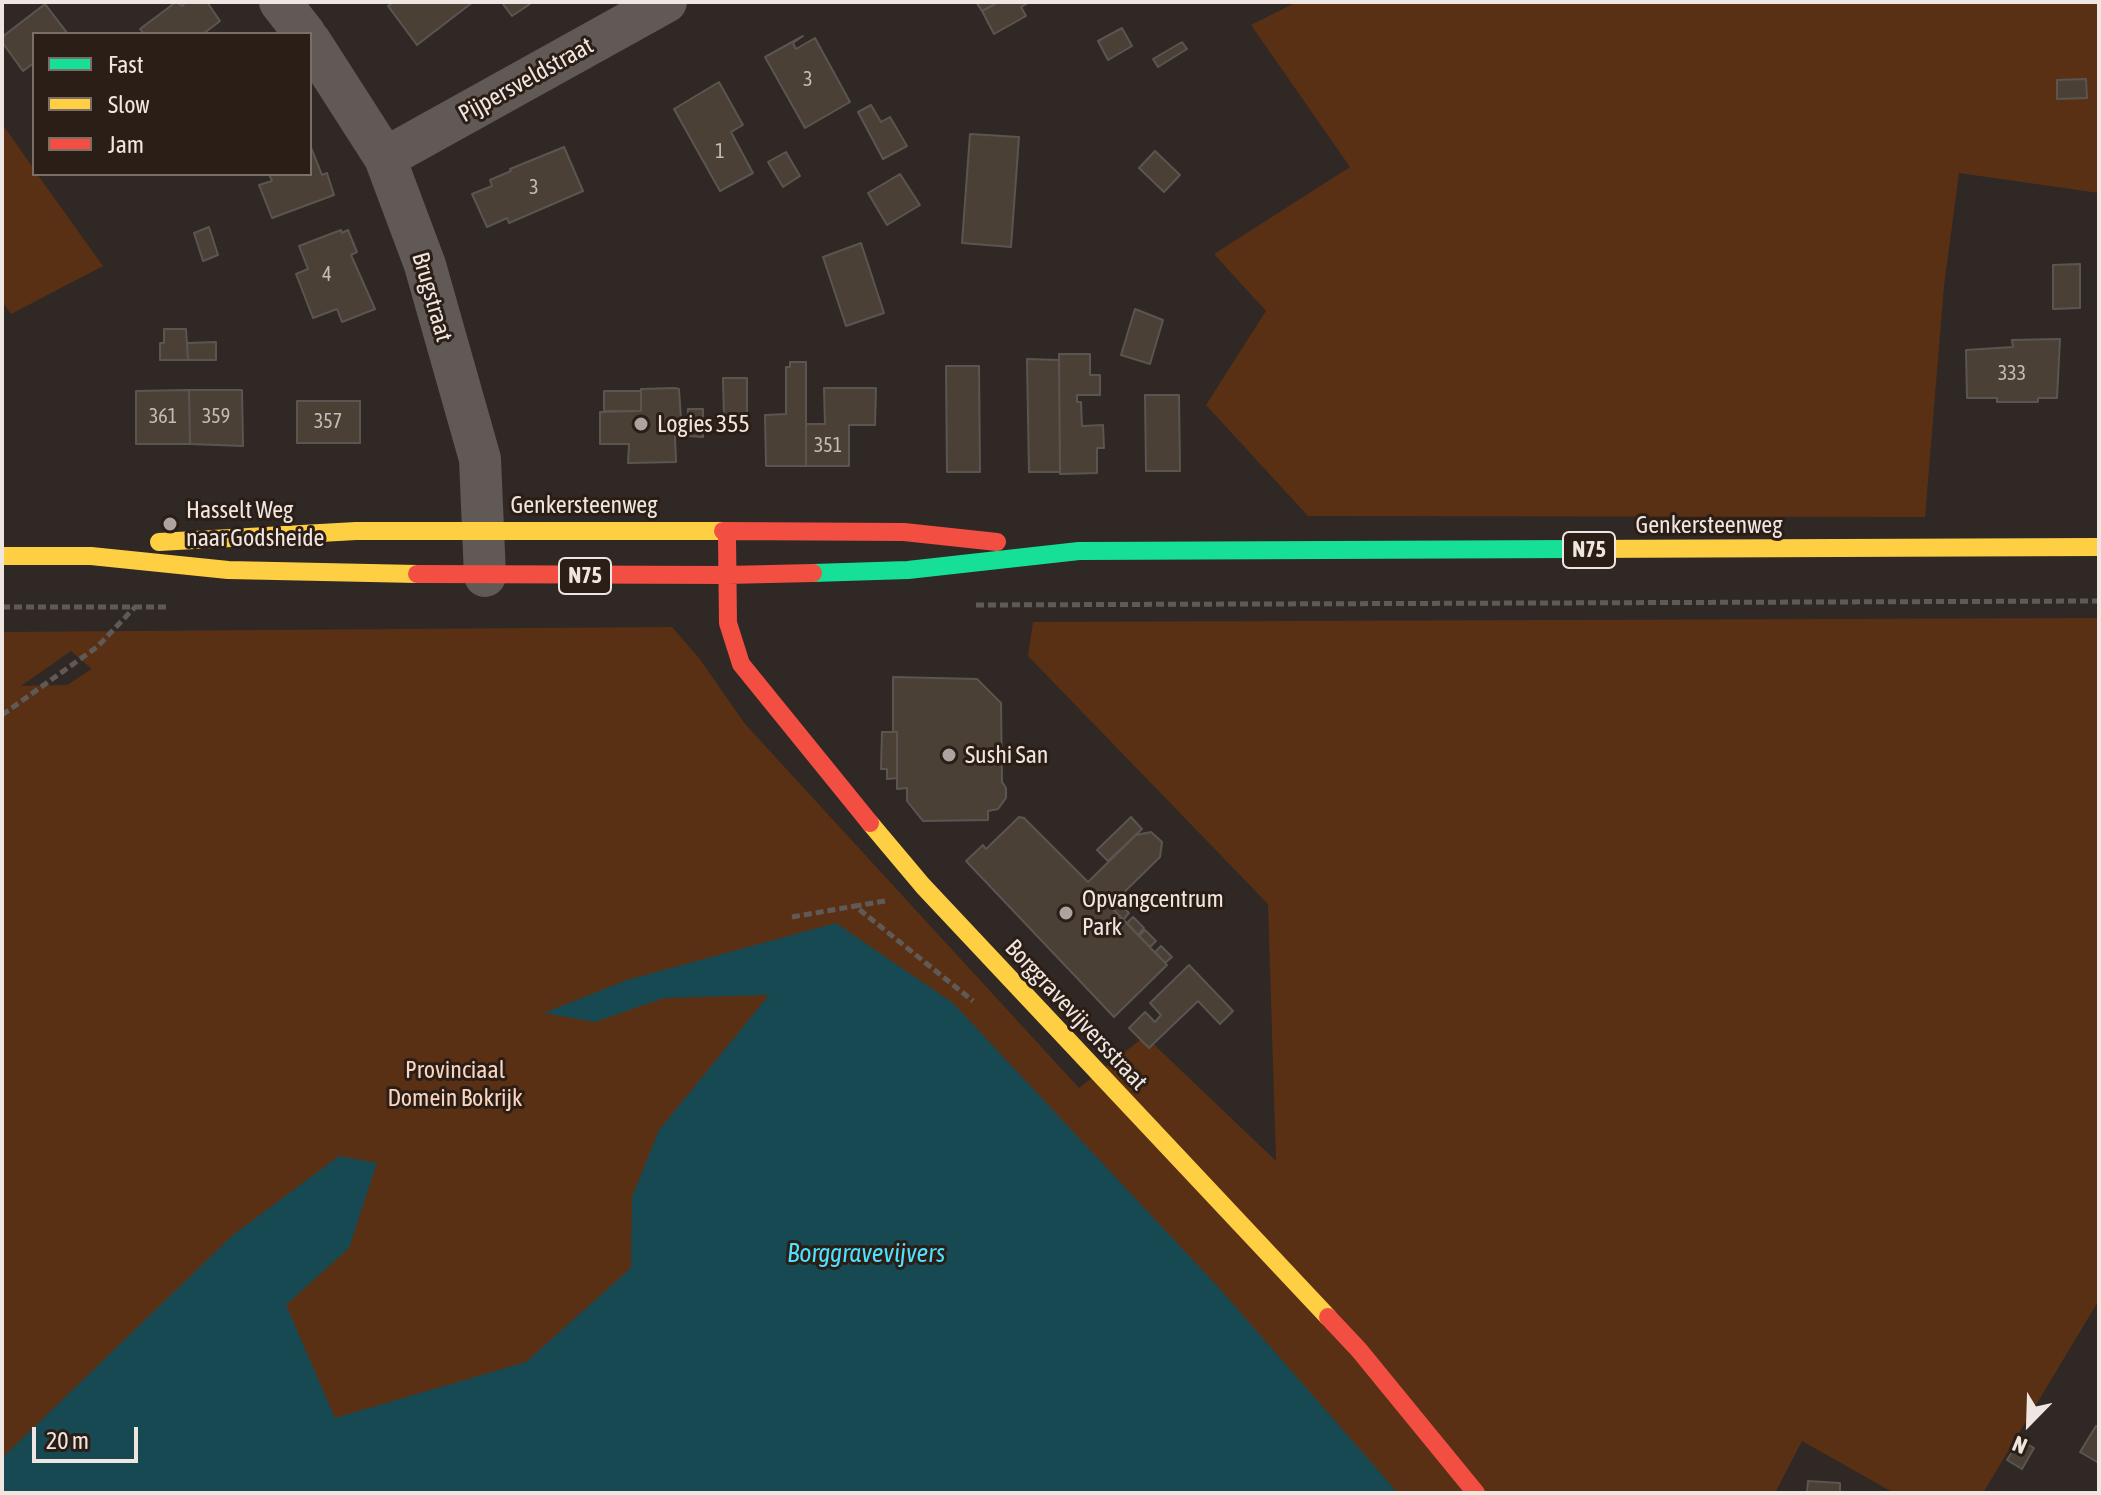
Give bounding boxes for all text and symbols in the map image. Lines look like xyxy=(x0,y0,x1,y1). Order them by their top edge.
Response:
street label: Pijpersveldstraat xyxy=(454,31,598,129)
legend xyxy=(32,32,312,176)
text: Fast xyxy=(108,51,144,78)
house number: 3 xyxy=(803,68,813,92)
text: Slow xyxy=(108,91,150,118)
text: Jam xyxy=(108,131,144,158)
house number: 1 xyxy=(715,140,725,164)
house number: 3 xyxy=(529,176,539,200)
street label: Brugstraat xyxy=(406,249,458,345)
house number: 4 xyxy=(322,263,332,287)
house number: 333 xyxy=(1998,362,2026,386)
house number: 361 xyxy=(149,405,177,429)
house number: 359 xyxy=(202,405,230,429)
house number: 357 xyxy=(314,410,342,434)
place label: Logies 355 xyxy=(657,410,750,438)
marker: Logies 355 xyxy=(632,415,650,433)
house number: 351 xyxy=(814,434,842,458)
street label: Genkersteenweg xyxy=(510,491,658,519)
place label: Hasselt Weg naar Godsheide xyxy=(186,496,325,552)
street label: Genkersteenweg xyxy=(1635,511,1783,539)
marker: Hasselt Weg naar Godsheide xyxy=(161,515,179,533)
road number: N75 xyxy=(1563,532,1615,568)
road number: N75 xyxy=(559,558,611,594)
place label: Sushi San xyxy=(965,741,1048,769)
marker: Sushi San xyxy=(940,746,958,764)
place label: Opvangcentrum Park xyxy=(1082,885,1224,941)
marker: Opvangcentrum Park xyxy=(1057,904,1075,922)
street label: Borggravevijversstraat xyxy=(999,934,1153,1096)
park label: Provinciaal Domein Bokrijk xyxy=(387,1056,523,1112)
water label: Borggravevijvers xyxy=(787,1238,945,1270)
north arrow xyxy=(1989,1383,2069,1463)
scale bar xyxy=(36,1411,142,1461)
text: 20 m xyxy=(46,1427,89,1454)
text: N xyxy=(2009,1431,2031,1460)

